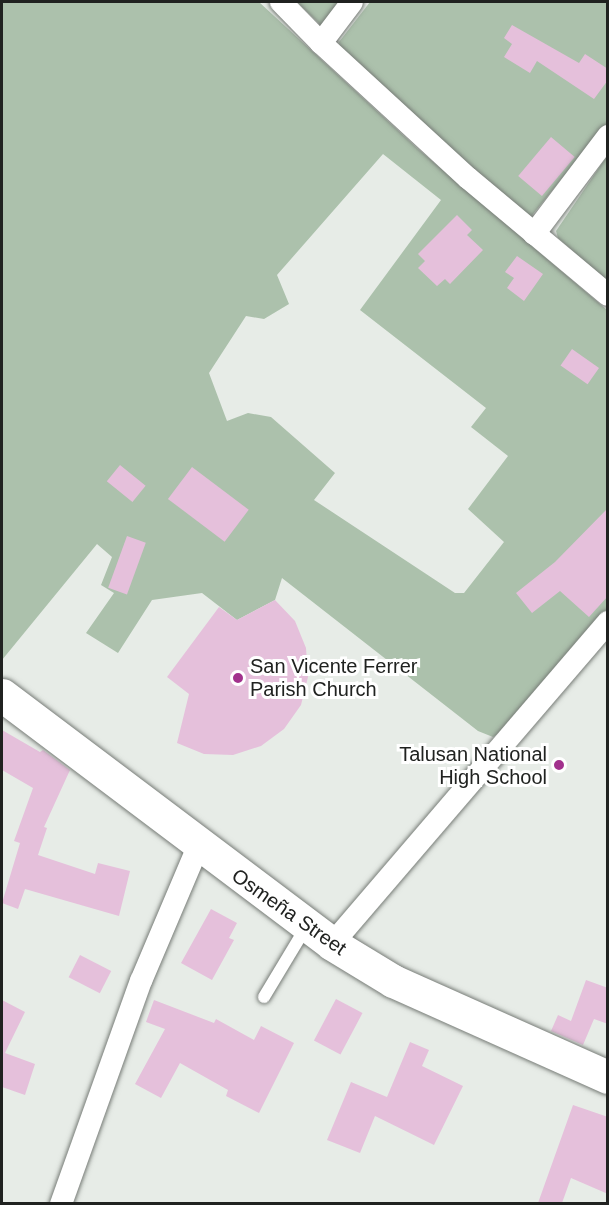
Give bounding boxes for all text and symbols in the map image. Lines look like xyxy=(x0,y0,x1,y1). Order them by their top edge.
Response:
place label: San Vicente Ferrer Parish Church xyxy=(250,654,417,701)
marker: San Vicente Ferrer Parish Church xyxy=(231,671,245,685)
place label: Talusan National High School xyxy=(399,742,547,789)
marker: Talusan National High School xyxy=(552,758,566,772)
street label: Osmeña Street xyxy=(227,864,351,960)

